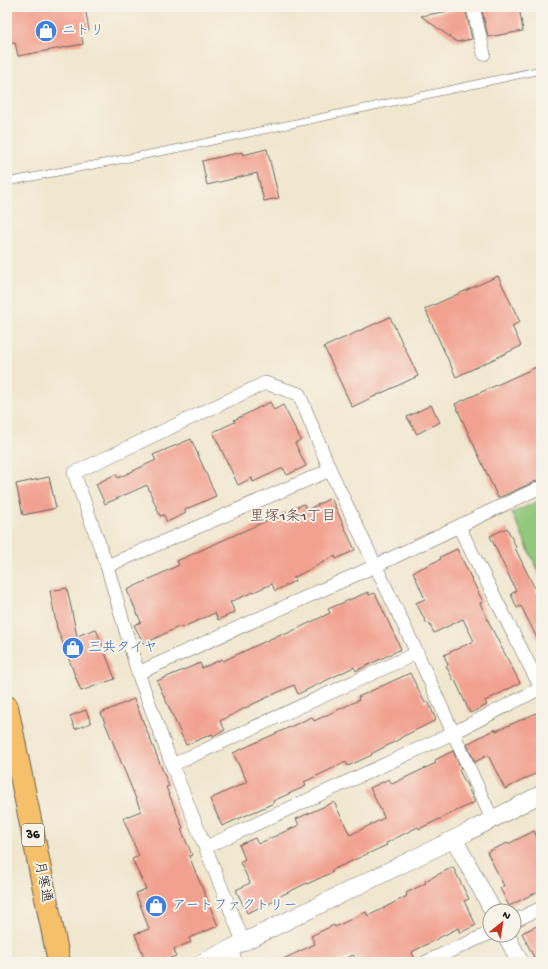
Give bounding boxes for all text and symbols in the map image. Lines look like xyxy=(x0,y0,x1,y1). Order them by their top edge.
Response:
shop icon: ニトリ xyxy=(33,18,59,44)
place label: ニトリ xyxy=(62,23,104,40)
district label: 里塚1条1丁目 xyxy=(249,508,337,526)
shop icon: 三共タイヤ xyxy=(60,635,86,661)
place label: 三共タイヤ xyxy=(88,640,157,657)
road number: 36 xyxy=(22,824,44,846)
street label: 月寒通 xyxy=(30,860,54,904)
shop icon: アートファクトリー xyxy=(143,893,169,919)
place label: アートファクトリー xyxy=(172,898,297,915)
north arrow xyxy=(482,903,522,943)
text: N xyxy=(500,909,512,923)

